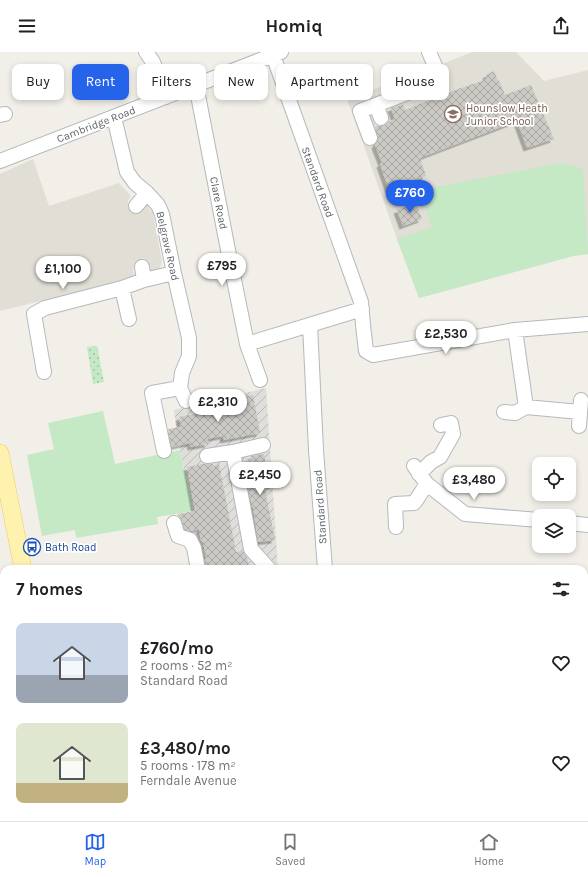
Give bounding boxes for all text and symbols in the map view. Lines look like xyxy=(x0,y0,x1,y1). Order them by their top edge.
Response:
icon: menu xyxy=(16,15,38,37)
text: Homiq xyxy=(266,15,322,37)
icon: share xyxy=(550,15,572,37)
chip: Buy xyxy=(12,64,64,100)
chip: Rent xyxy=(72,64,129,100)
chip: Filters xyxy=(137,64,206,100)
chip: New xyxy=(214,64,268,100)
chip: Apartment xyxy=(276,64,373,100)
chip: House xyxy=(381,64,449,100)
place label: Hounslow Heath Junior School xyxy=(466,102,548,128)
street label: Cambridge Road xyxy=(55,103,137,145)
school or university icon: Hounslow Heath Junior School xyxy=(443,104,463,124)
street label: Standard Road xyxy=(299,145,336,219)
street label: Clare Road xyxy=(207,176,230,231)
pin: £760 xyxy=(386,180,434,214)
text: £760 xyxy=(395,185,425,200)
street label: Belgrave Road xyxy=(153,210,182,282)
pin: £795 xyxy=(198,253,246,287)
pin: £1,100 xyxy=(30,256,96,290)
text: £795 xyxy=(207,258,237,273)
text: £1,100 xyxy=(45,261,81,276)
pin: £2,530 xyxy=(413,321,479,355)
text: £2,530 xyxy=(425,326,467,341)
pin: £2,310 xyxy=(185,389,251,423)
text: £2,310 xyxy=(198,394,238,409)
map controls xyxy=(532,457,576,553)
button: locate xyxy=(532,457,576,501)
pin: £2,450 xyxy=(227,462,293,496)
text: £2,450 xyxy=(239,467,281,482)
pin: £3,480 xyxy=(441,467,507,501)
street label: Standard Road xyxy=(311,469,330,545)
text: £3,480 xyxy=(452,472,496,487)
button: layers xyxy=(532,509,576,553)
bus stop icon: Bath Road xyxy=(22,537,42,557)
place label: Bath Road xyxy=(45,541,97,554)
icon: filters xyxy=(550,578,572,600)
text: 7 homes xyxy=(16,579,83,599)
text: £760/mo xyxy=(140,638,214,658)
icon: home xyxy=(48,639,96,687)
icon: heart xyxy=(550,652,572,674)
text: 2 rooms · 52 m² xyxy=(140,658,232,673)
text: Standard Road xyxy=(140,673,228,688)
text: £3,480/mo xyxy=(140,738,231,758)
icon: home xyxy=(48,739,96,787)
icon: heart xyxy=(550,752,572,774)
text: 5 rooms · 178 m² xyxy=(140,758,236,773)
text: Ferndale Avenue xyxy=(140,773,237,788)
tab: Map xyxy=(84,831,106,868)
tab: Saved xyxy=(275,831,306,868)
tab: Home xyxy=(474,831,504,868)

